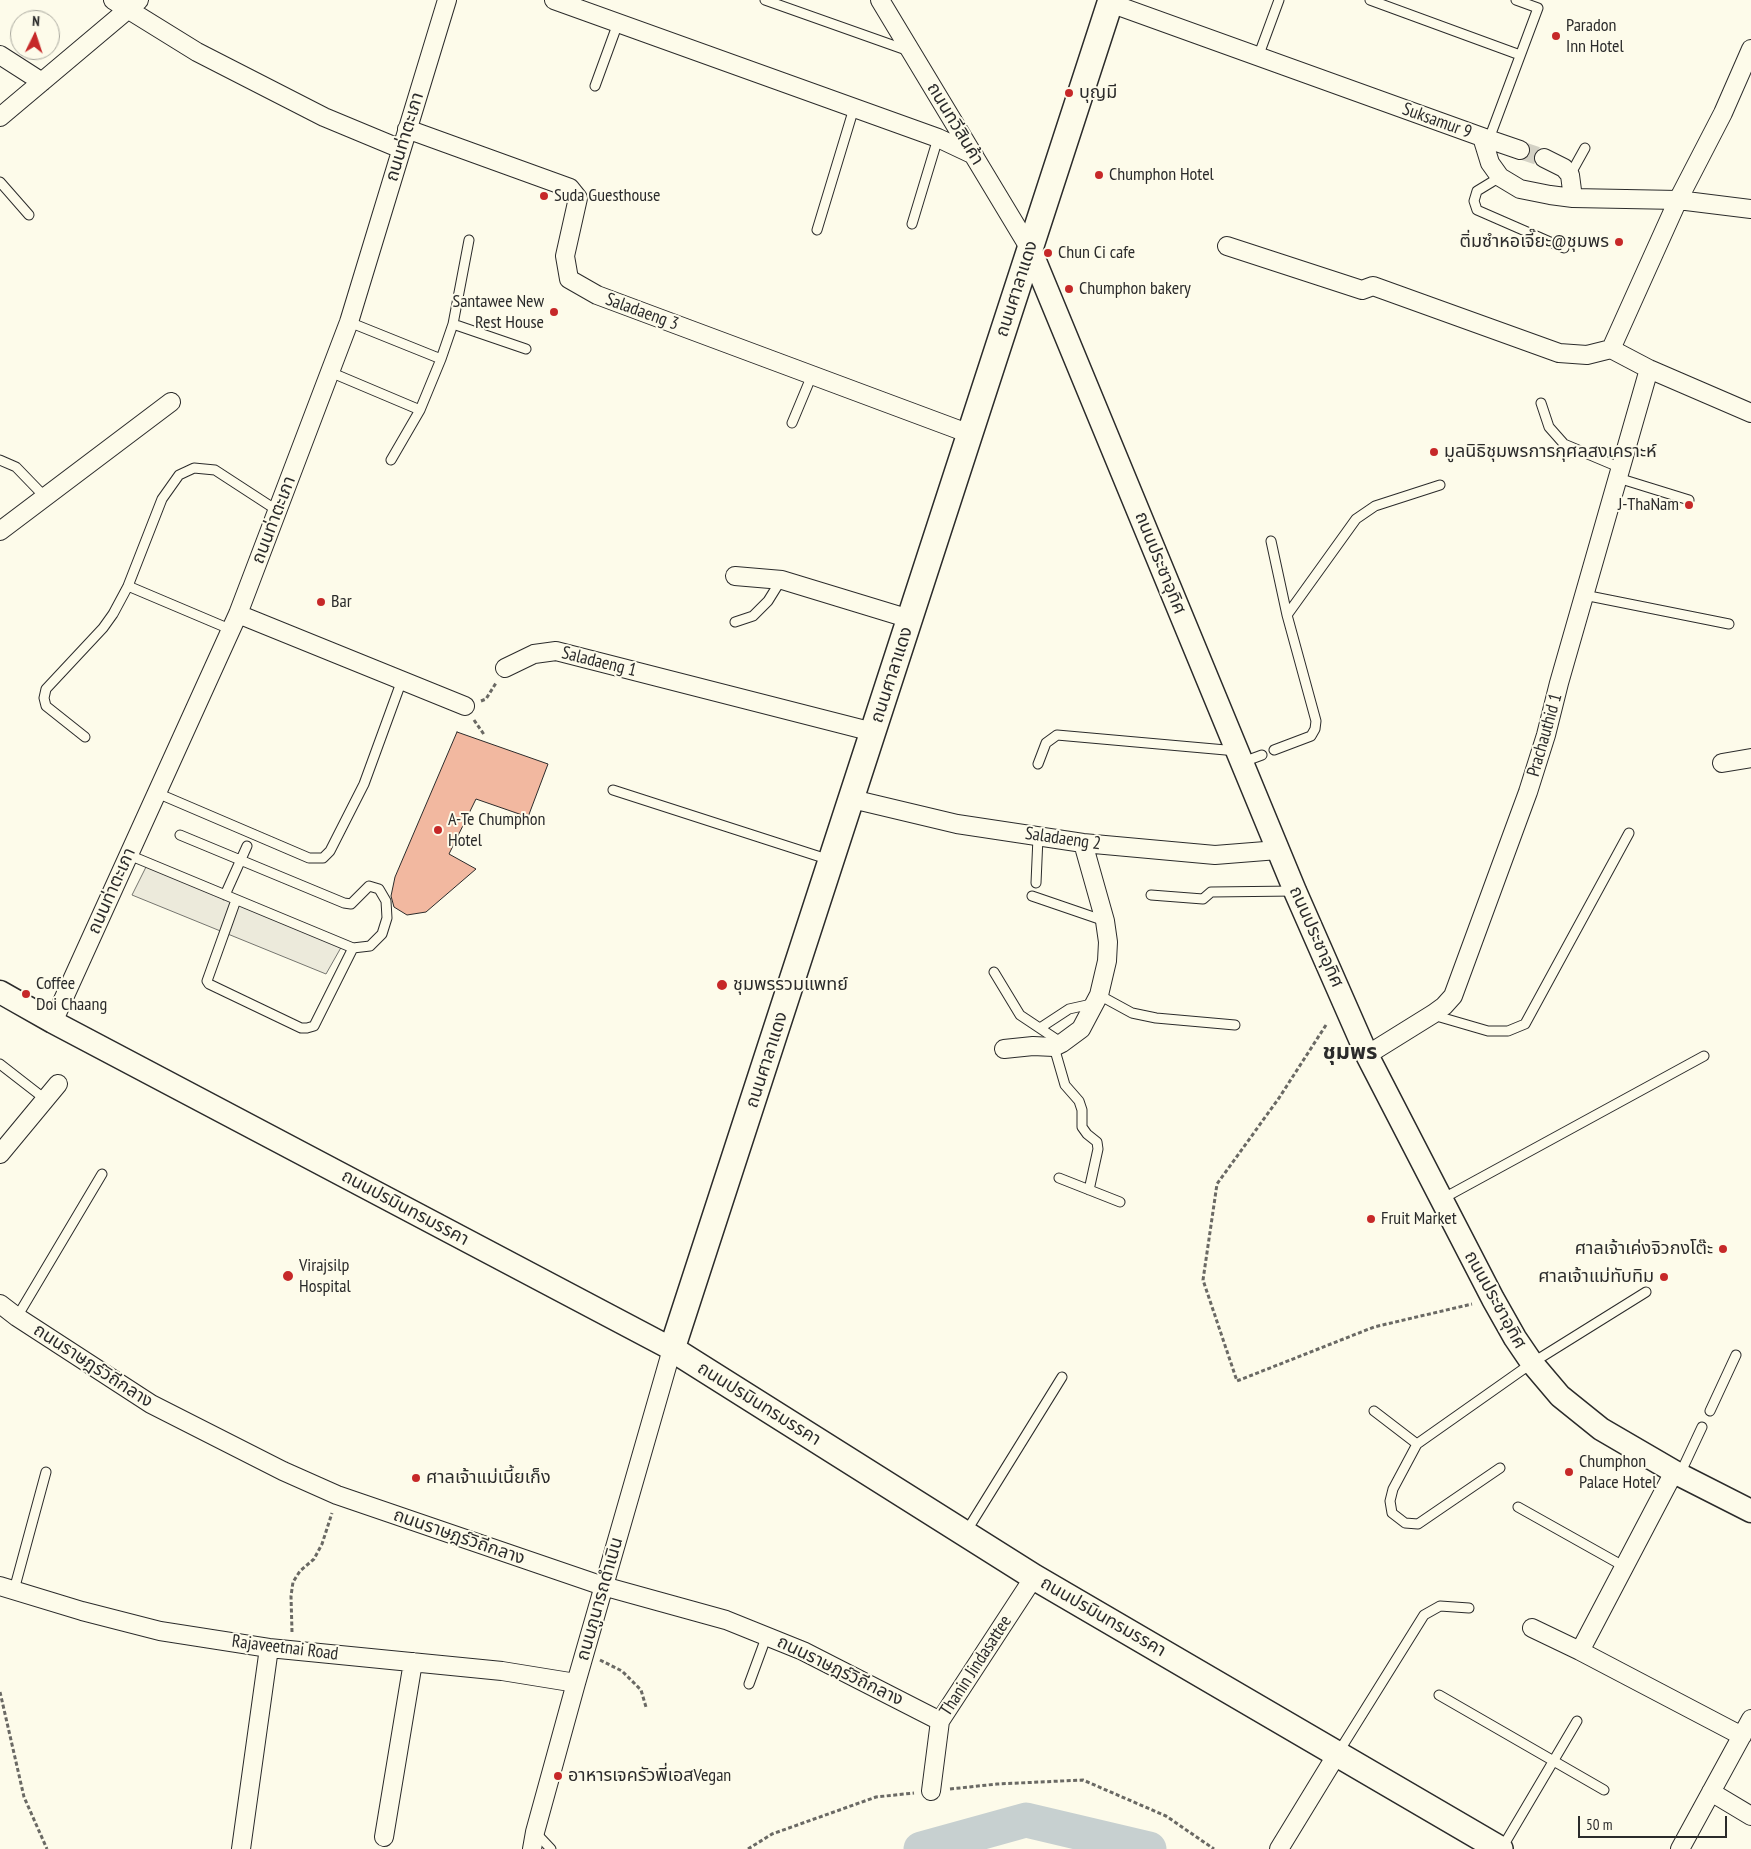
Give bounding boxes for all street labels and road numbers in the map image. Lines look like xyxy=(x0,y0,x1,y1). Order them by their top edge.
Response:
street label: ถนนทวีสินค้า xyxy=(922,79,988,169)
street label: ถนนท่าตะเภา xyxy=(381,90,429,184)
street label: Suksamur 9 xyxy=(1399,99,1475,143)
street label: ถนนศาลาแดง xyxy=(991,238,1043,340)
street label: Saladaeng 3 xyxy=(602,289,682,335)
street label: ถนนท่าตะเภา xyxy=(247,473,301,567)
street label: ถนนประชาอุทิศ xyxy=(1130,509,1190,617)
street label: ถนนศาลาแดง xyxy=(866,624,918,726)
street label: Saladaeng 1 xyxy=(559,642,639,682)
street label: Prachauthid 1 xyxy=(1523,691,1567,779)
street label: Saladaeng 2 xyxy=(1024,823,1102,855)
street label: ถนนท่าตะเภา xyxy=(83,845,141,937)
street label: ถนนประชาอุทิศ xyxy=(1284,883,1348,991)
street label: ถนนศาลาแดง xyxy=(741,1009,793,1111)
street label: ถนนปรมินทรมรรคา xyxy=(338,1165,472,1251)
street label: ถนนประชาอุทิศ xyxy=(1459,1247,1531,1353)
street label: ถนนราษฎร์วิถีกลาง xyxy=(29,1319,157,1413)
street label: ถนนปรมินทรมรรคา xyxy=(693,1357,825,1451)
street label: ถนนราษฎร์วิถีกลาง xyxy=(390,1504,528,1570)
street label: ถนนภูนารถดำเนิน xyxy=(572,1535,628,1663)
street label: ถนนปรมินทรมรรคา xyxy=(1036,1572,1170,1662)
street label: Thanin Jindasattee xyxy=(935,1612,1017,1720)
street label: Rajaveetnai Road xyxy=(231,1631,339,1665)
street label: ถนนราษฎร์วิถีกลาง xyxy=(773,1631,907,1711)

